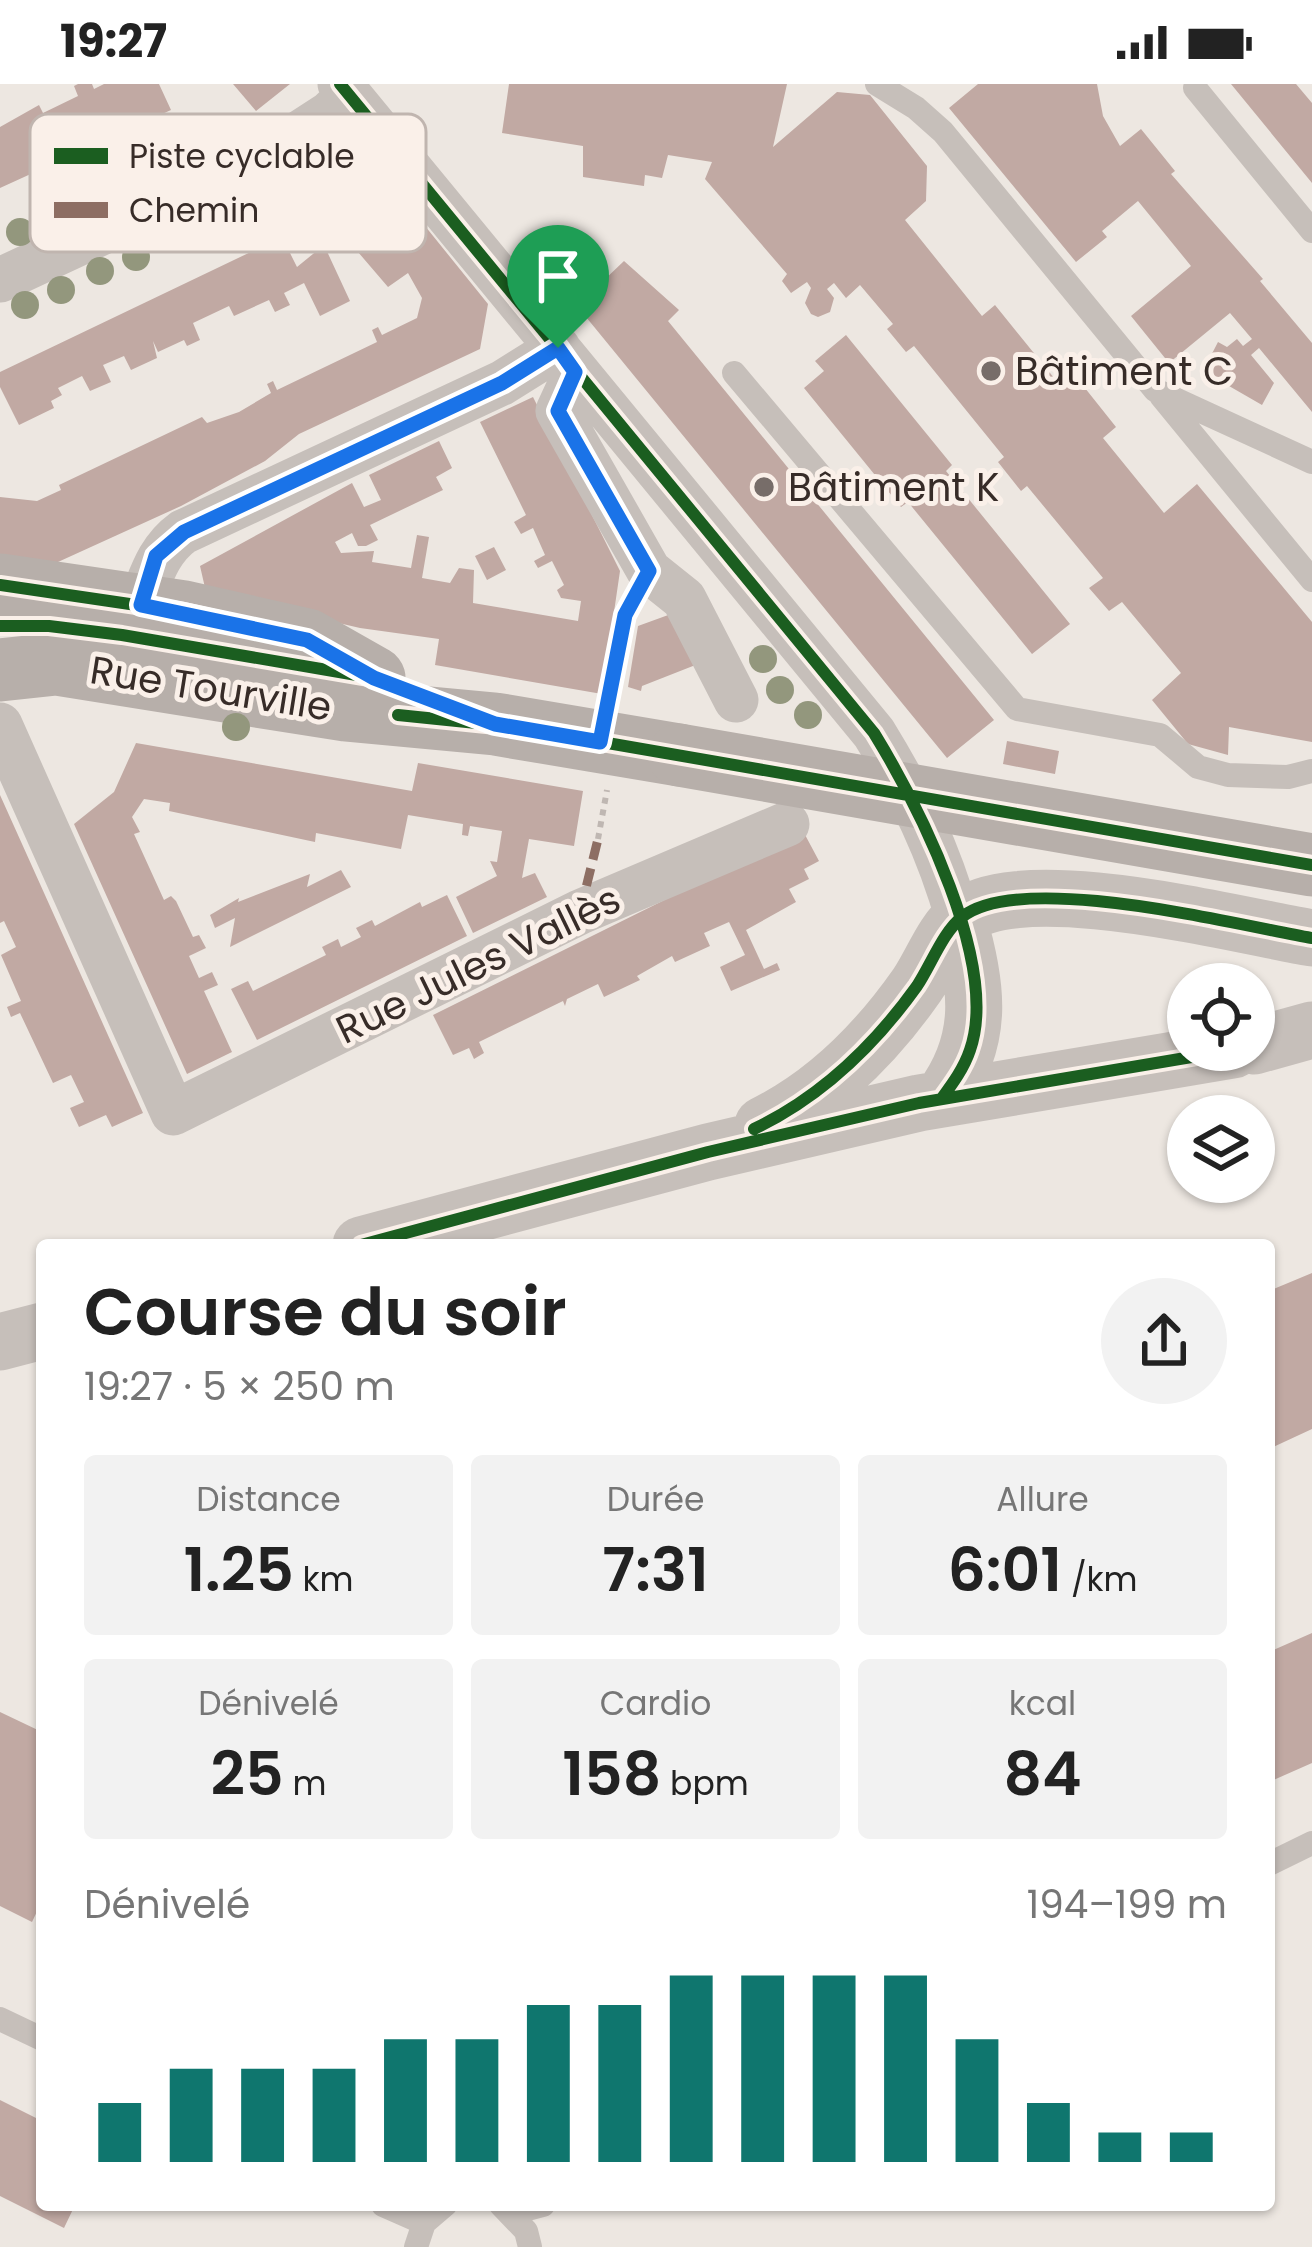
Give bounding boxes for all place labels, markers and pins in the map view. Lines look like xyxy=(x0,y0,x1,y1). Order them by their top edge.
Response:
pin xyxy=(507,225,609,348)
place label: Bâtiment C xyxy=(1015,344,1233,399)
marker: Bâtiment C xyxy=(978,358,1004,384)
place label: Bâtiment K xyxy=(788,460,999,515)
marker: Bâtiment K xyxy=(751,474,777,500)

